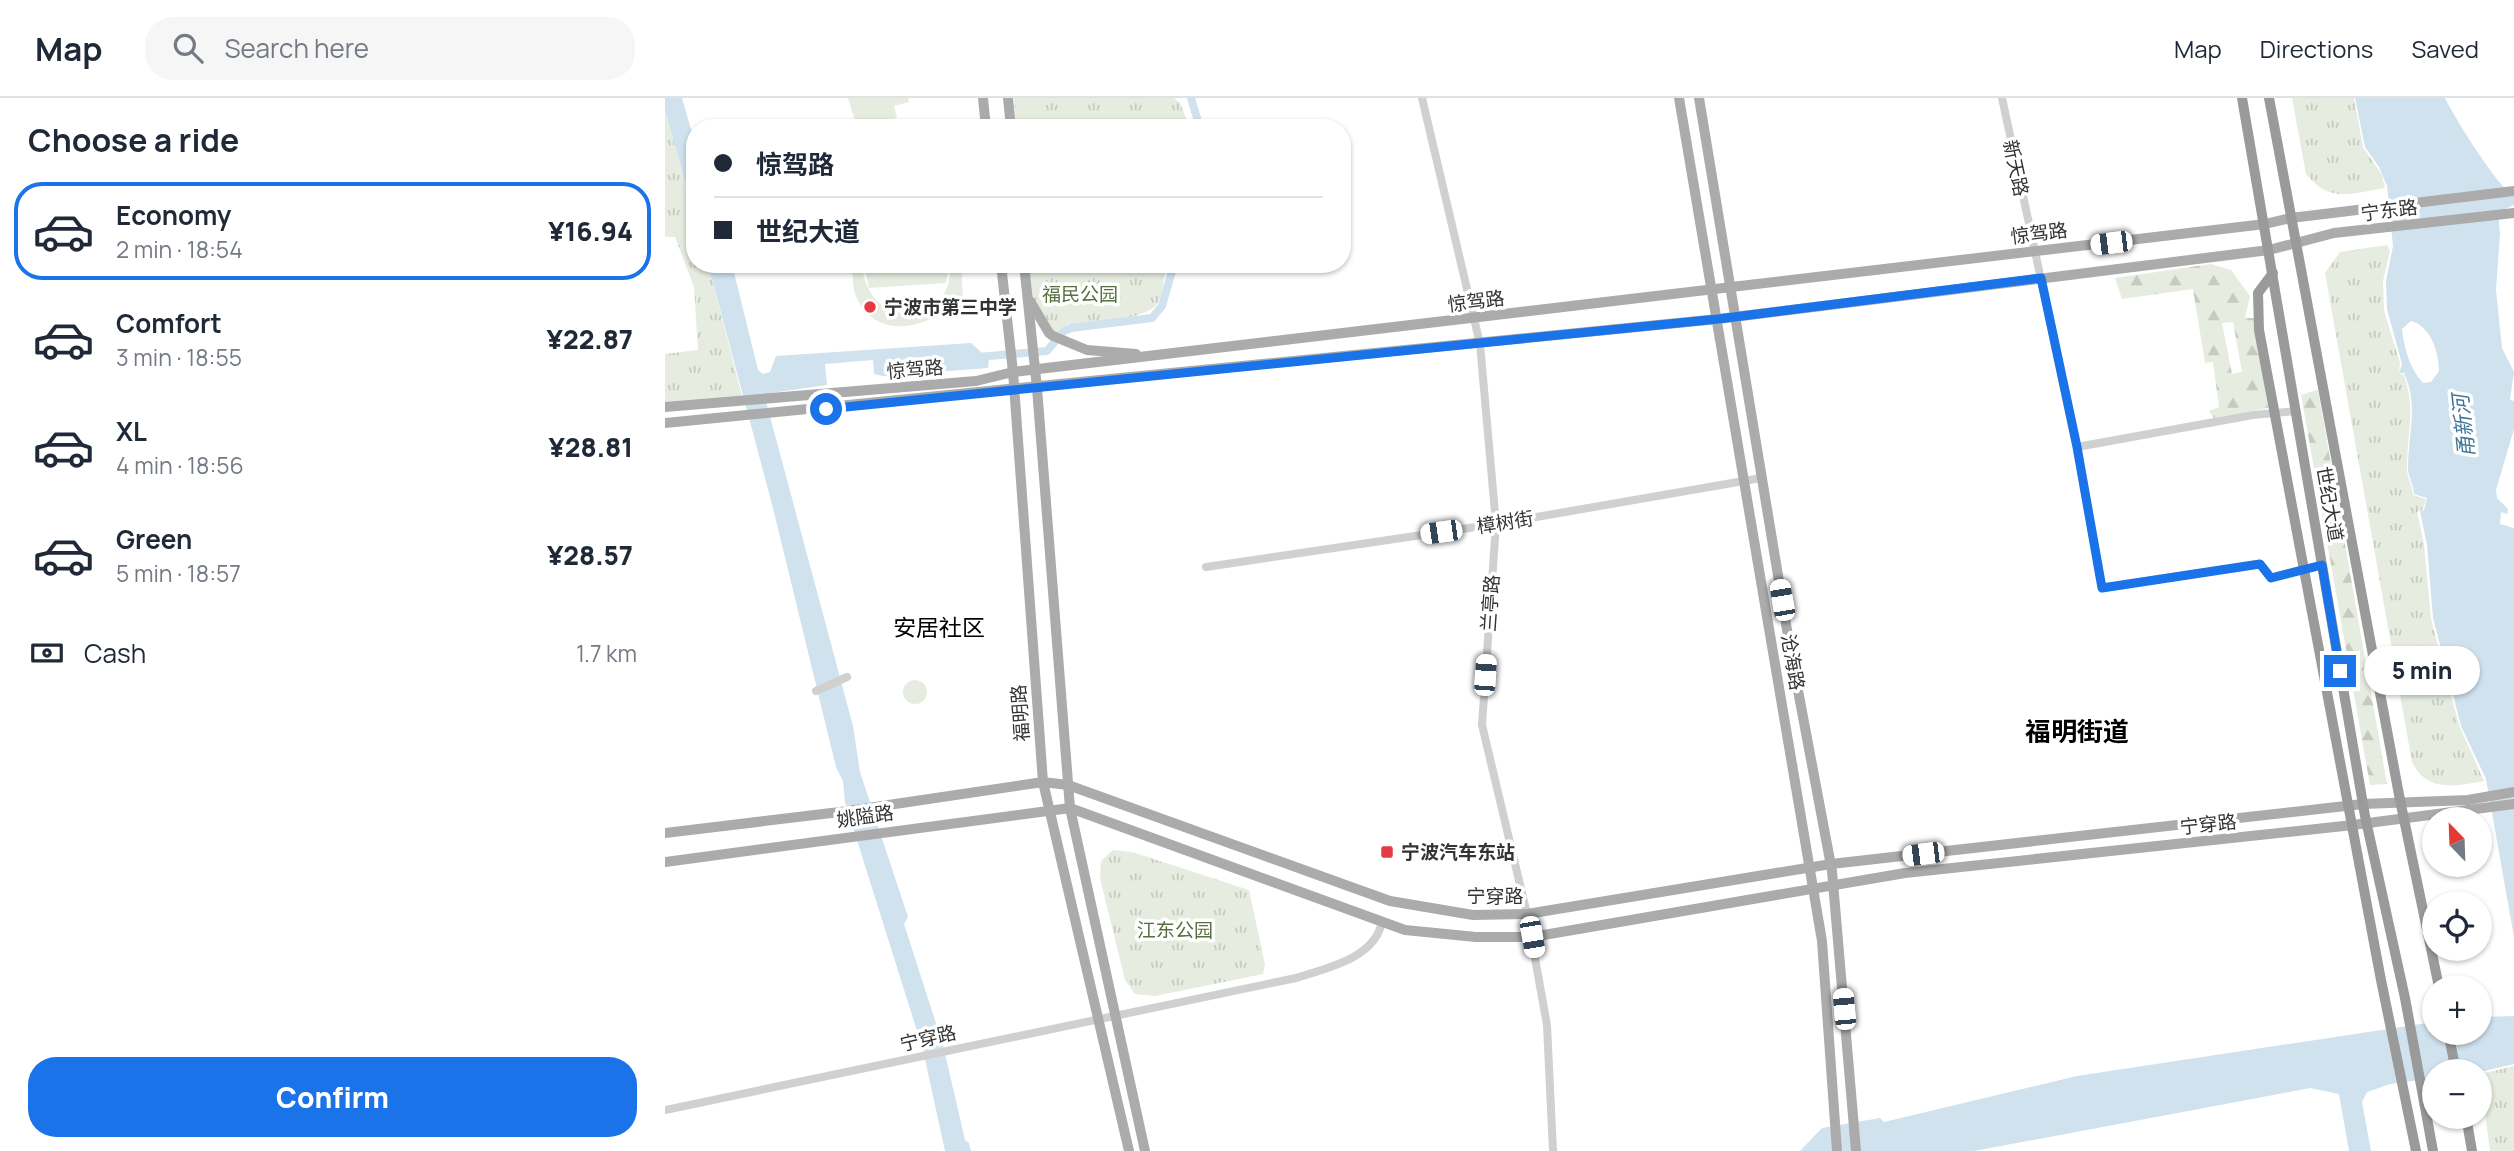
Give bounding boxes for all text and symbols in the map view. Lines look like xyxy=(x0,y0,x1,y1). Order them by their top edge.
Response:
search box xyxy=(145,17,635,80)
text: Map xyxy=(35,26,103,71)
icon: search xyxy=(169,29,207,67)
text: Search here xyxy=(225,30,369,66)
text: Map xyxy=(2174,32,2222,65)
text: Directions xyxy=(2260,32,2373,65)
text: Saved xyxy=(2411,32,2479,65)
text: Choose a ride xyxy=(28,118,239,162)
street label: 新天路 xyxy=(1997,137,2035,199)
text: 惊驾路 xyxy=(756,146,834,182)
street label: 宁东路 xyxy=(2359,194,2419,226)
text: Economy xyxy=(116,197,231,233)
icon: car xyxy=(32,200,95,263)
text: ¥16.94 xyxy=(548,213,633,249)
text: 世纪大道 xyxy=(756,213,860,249)
street label: 惊驾路 xyxy=(2009,217,2069,249)
car xyxy=(2089,230,2134,256)
text: 2 min · 18:54 xyxy=(116,233,243,265)
park label: 福民公园 xyxy=(1042,281,1118,307)
street label: 惊驾路 xyxy=(1446,285,1506,317)
place label: 宁波市第三中学 xyxy=(884,294,1017,320)
marker: 宁波市第三中学 xyxy=(862,299,878,315)
text: Comfort xyxy=(116,305,222,341)
icon: car xyxy=(32,308,95,371)
text: ¥22.87 xyxy=(547,321,633,357)
text: 3 min · 18:55 xyxy=(116,341,242,373)
street label: 惊驾路 xyxy=(885,354,945,384)
water label: 甬新河 xyxy=(2445,389,2480,459)
route start xyxy=(810,393,842,425)
text: XL xyxy=(116,413,147,449)
icon: car xyxy=(32,416,95,479)
text: ¥28.81 xyxy=(548,429,633,465)
text: 4 min · 18:56 xyxy=(116,449,244,481)
street label: 世纪大道 xyxy=(2311,464,2349,544)
street label: 樟树街 xyxy=(1475,505,1535,539)
car xyxy=(1419,519,1464,545)
text: Green xyxy=(116,521,192,557)
icon: car xyxy=(32,524,95,587)
text: ¥28.57 xyxy=(547,537,633,573)
text: 5 min · 18:57 xyxy=(116,557,241,589)
street label: 兰亭路 xyxy=(1475,574,1505,632)
car xyxy=(1769,577,1796,623)
district label: 安居社区 xyxy=(893,611,985,643)
street label: 沧海路 xyxy=(1775,632,1811,692)
icon: cash xyxy=(28,634,66,672)
text: Cash xyxy=(84,635,146,671)
text: 1.7 km xyxy=(576,637,637,669)
callout: 5 min xyxy=(2365,646,2480,696)
car xyxy=(1474,653,1497,697)
text: 5 min xyxy=(2392,654,2452,686)
route end xyxy=(2324,655,2356,687)
street label: 福明路 xyxy=(1005,684,1035,742)
district label: 福明街道 xyxy=(2025,713,2129,749)
street label: 姚隘路 xyxy=(835,799,895,833)
north arrow xyxy=(2422,807,2492,877)
map controls xyxy=(2422,807,2492,1129)
street label: 宁穿路 xyxy=(2178,808,2238,840)
place label: 宁波汽车东站 xyxy=(1401,839,1515,865)
car xyxy=(1901,841,1946,867)
marker: 宁波汽车东站 xyxy=(1379,844,1395,860)
street label: 宁穿路 xyxy=(1466,883,1524,909)
button: locate xyxy=(2422,891,2492,961)
car xyxy=(1519,914,1546,960)
park label: 江东公园 xyxy=(1137,917,1213,943)
button: + xyxy=(2422,975,2492,1045)
car xyxy=(1832,987,1857,1031)
street label: 宁穿路 xyxy=(897,1019,959,1057)
button: Confirm xyxy=(28,1057,637,1137)
button: − xyxy=(2422,1059,2492,1129)

